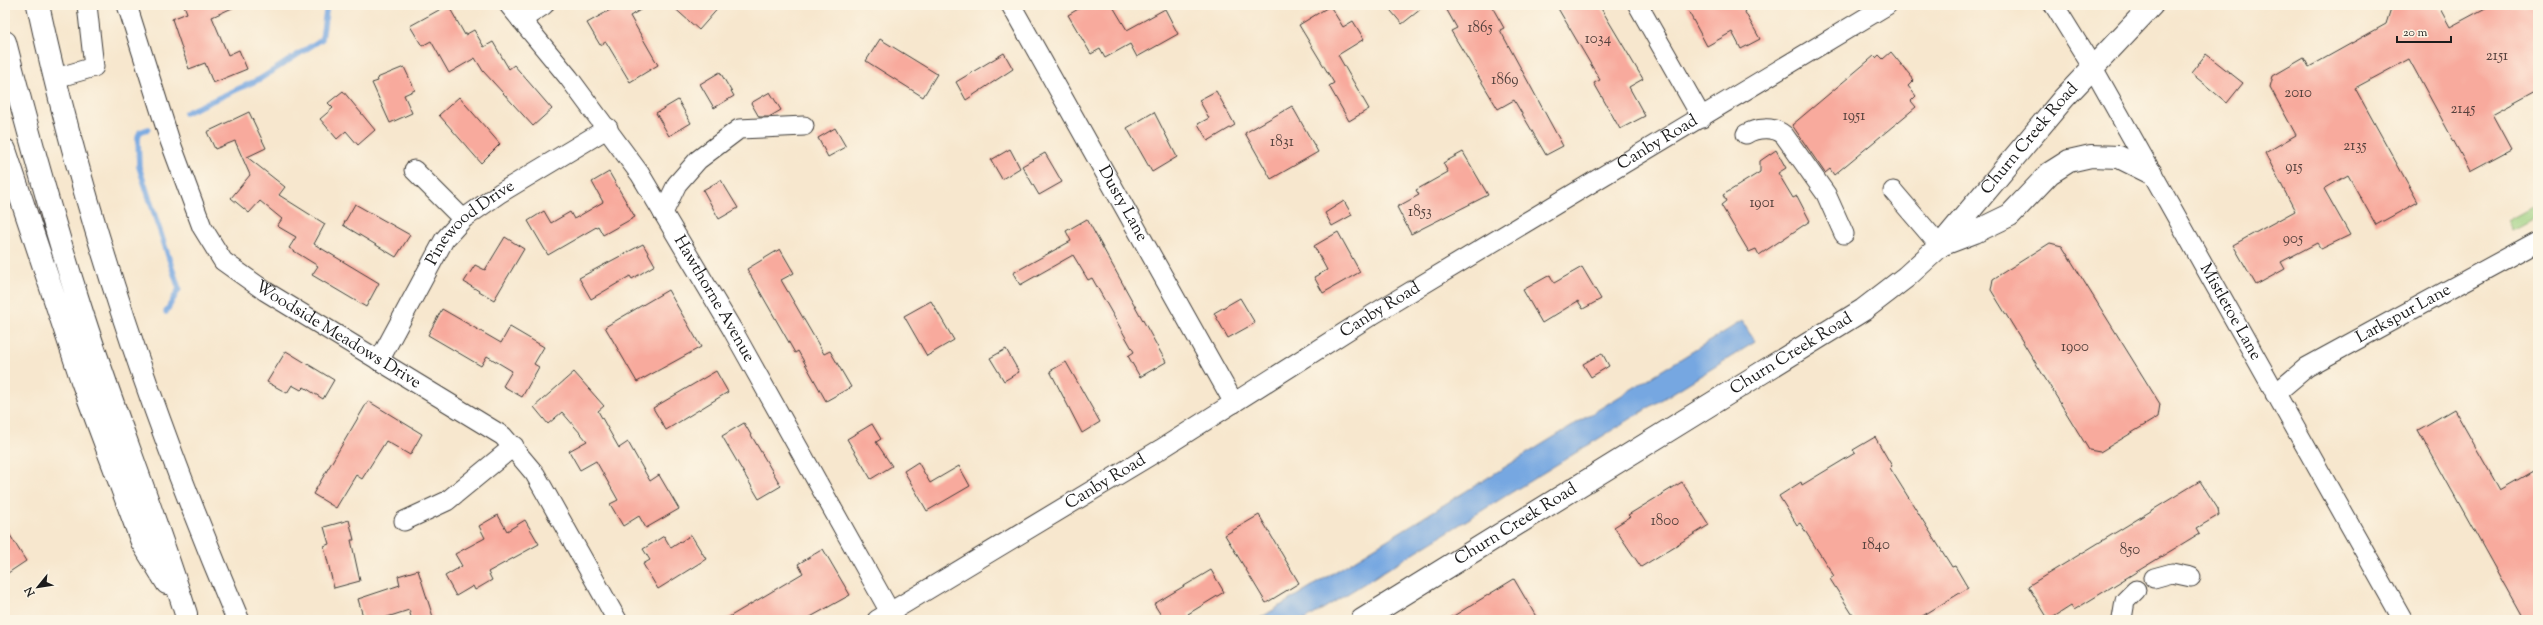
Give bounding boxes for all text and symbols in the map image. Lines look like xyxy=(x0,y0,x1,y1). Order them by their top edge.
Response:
house number: 1865 xyxy=(1467,18,1493,39)
scale bar xyxy=(2397,18,2451,44)
text: 20 m xyxy=(2403,24,2428,42)
house number: 1034 xyxy=(1585,29,1612,50)
house number: 2151 xyxy=(2486,46,2508,67)
house number: 1869 xyxy=(1491,70,1519,91)
street label: Churn Creek Road xyxy=(1975,77,2084,200)
house number: 2010 xyxy=(2284,83,2312,104)
house number: 2145 xyxy=(2451,99,2475,120)
house number: 1951 xyxy=(1843,106,1865,127)
street label: Canby Road xyxy=(1613,109,1703,177)
house number: 1831 xyxy=(1270,132,1294,153)
house number: 2135 xyxy=(2343,136,2367,157)
house number: 915 xyxy=(2285,157,2303,178)
street label: Dusty Lane xyxy=(1091,161,1153,246)
street label: Pinewood Drive xyxy=(420,175,520,270)
house number: 1901 xyxy=(1749,193,1775,214)
house number: 1853 xyxy=(1408,202,1432,223)
house number: 905 xyxy=(2283,229,2303,250)
street label: Hawthorne Avenue xyxy=(667,231,760,367)
street label: Mistletoe Lane xyxy=(2193,259,2267,365)
street label: Woodside Meadows Drive xyxy=(249,275,425,395)
street label: Canby Road xyxy=(1335,276,1425,344)
street label: Larkspur Lane xyxy=(2352,278,2456,350)
street label: Churn Creek Road xyxy=(1726,307,1858,401)
house number: 1900 xyxy=(2061,337,2089,358)
street label: Canby Road xyxy=(1061,448,1151,516)
street label: Churn Creek Road xyxy=(1450,477,1582,572)
house number: 1800 xyxy=(1651,511,1679,532)
house number: 1840 xyxy=(1862,535,1890,556)
house number: 850 xyxy=(2120,540,2140,561)
north arrow xyxy=(18,567,58,607)
text: N xyxy=(21,584,40,600)

